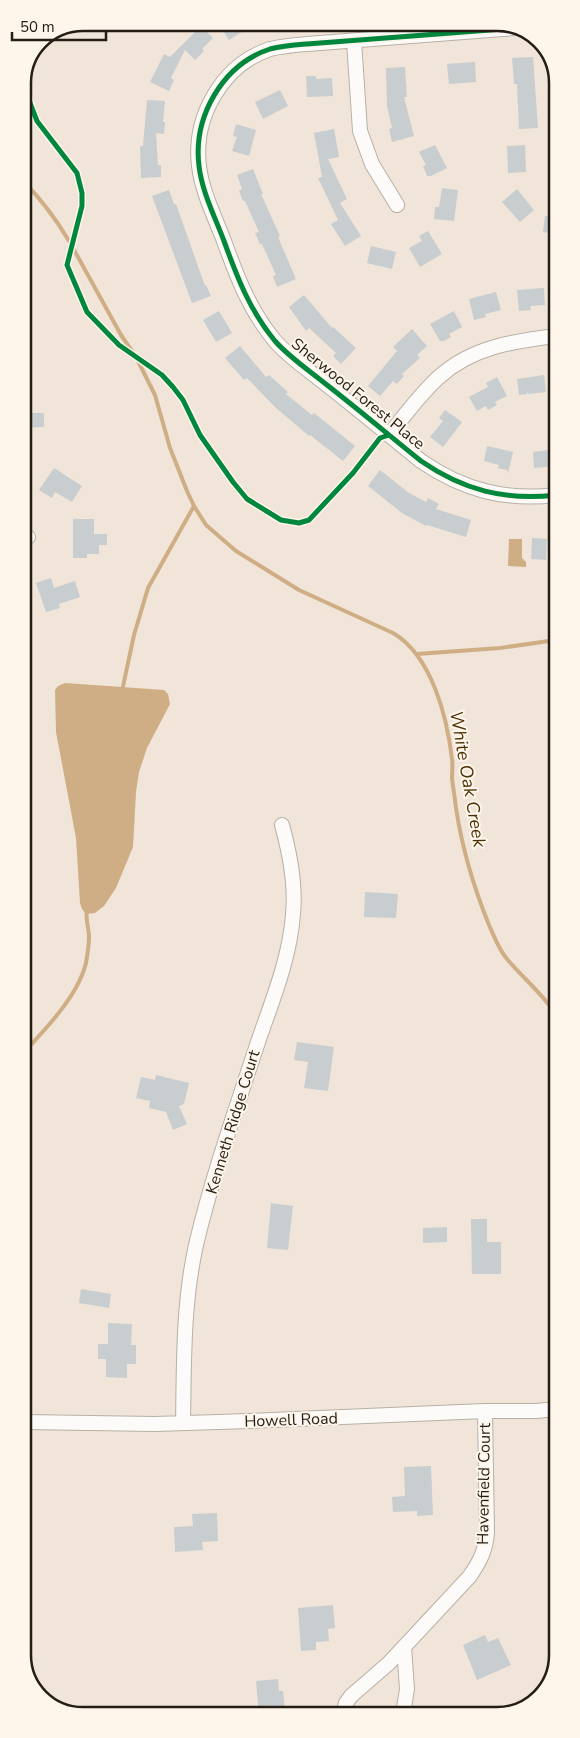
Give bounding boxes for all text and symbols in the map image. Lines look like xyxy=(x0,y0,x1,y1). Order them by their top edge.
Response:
scale bar xyxy=(12,10,106,42)
text: 50 m xyxy=(20,17,55,37)
street label: Sherwood Forest Place xyxy=(287,333,429,455)
water label: White Oak Creek xyxy=(444,709,492,850)
street label: Kenneth Ridge Court xyxy=(201,1047,265,1197)
street label: Howell Road xyxy=(244,1407,338,1433)
street label: Havenfield Court xyxy=(472,1423,496,1545)

